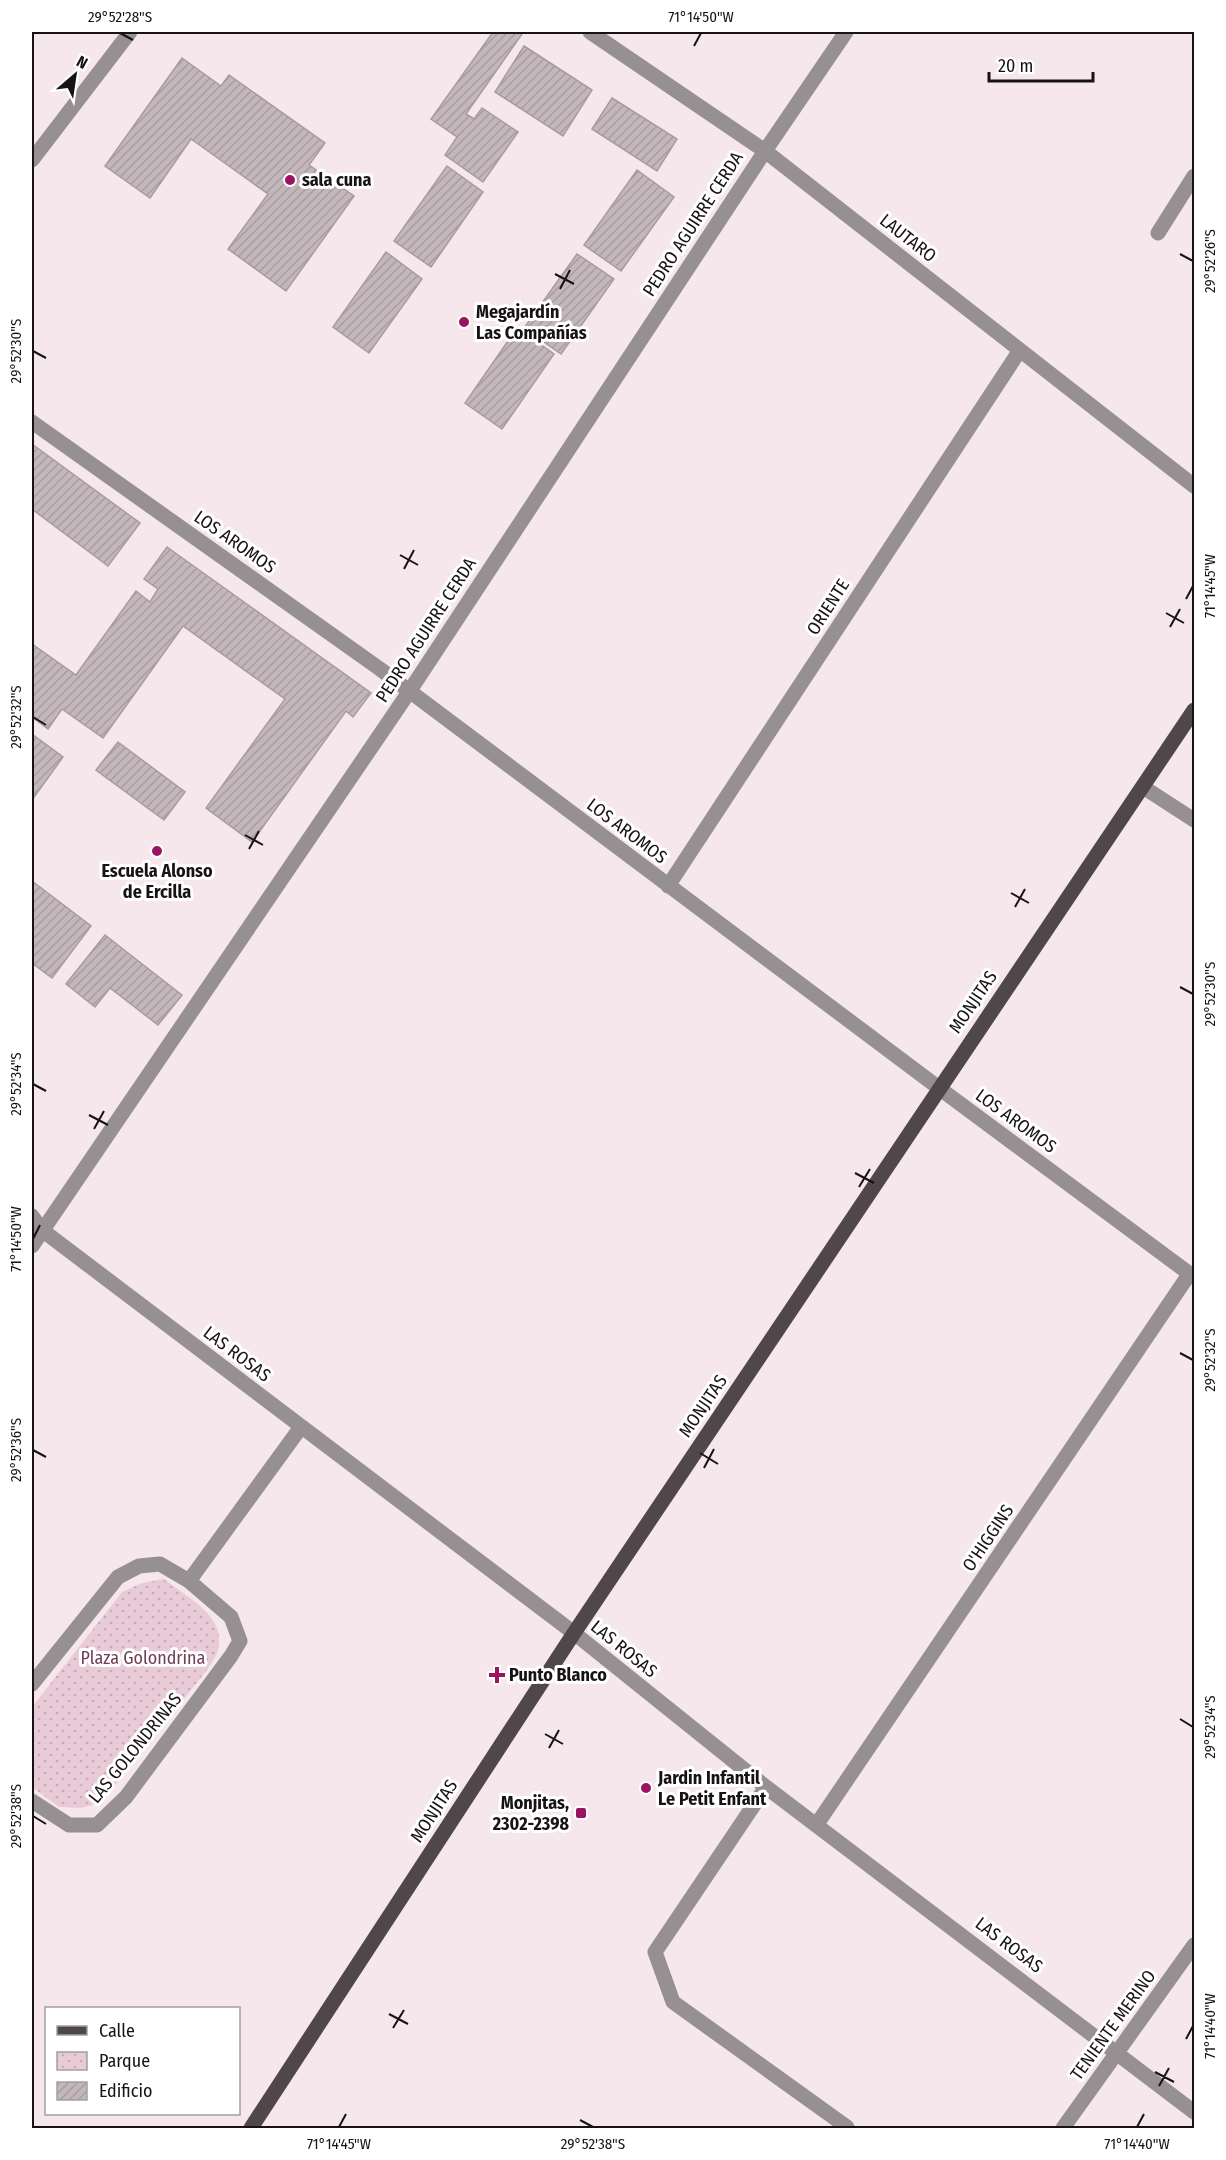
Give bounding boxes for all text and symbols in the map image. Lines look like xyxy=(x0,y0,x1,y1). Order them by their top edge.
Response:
text: 29°52'28"S xyxy=(88,8,152,26)
text: 71°14'50"W xyxy=(668,8,734,26)
north arrow xyxy=(45,45,105,105)
scale bar xyxy=(989,45,1092,83)
text: N xyxy=(73,52,91,73)
text: 20 m xyxy=(998,55,1033,77)
street label: PEDRO AGUIRRE CERDA xyxy=(638,147,748,300)
place label: sala cuna xyxy=(302,169,372,191)
marker: sala cuna xyxy=(283,173,297,187)
street label: LAUTARO xyxy=(875,209,941,267)
text: 29°52'26"S xyxy=(1201,229,1219,293)
place label: Megajardín Las Compañías xyxy=(476,301,587,344)
marker: Megajardín Las Compañías xyxy=(457,315,471,329)
text: 29°52'30"S xyxy=(7,319,25,383)
street label: LOS AROMOS xyxy=(190,506,280,578)
street label: PEDRO AGUIRRE CERDA xyxy=(371,553,481,706)
text: 71°14'45"W xyxy=(1201,554,1219,618)
street label: ORIENTE xyxy=(802,575,854,639)
text: 29°52'32"S xyxy=(7,685,25,749)
street label: LOS AROMOS xyxy=(583,794,672,868)
marker: Escuela Alonso de Ercilla xyxy=(150,844,164,858)
place label: Escuela Alonso de Ercilla xyxy=(101,860,213,903)
text: 29°52'30"S xyxy=(1201,962,1219,1026)
street label: MONJITAS xyxy=(944,967,1002,1037)
text: 29°52'34"S xyxy=(7,1052,25,1116)
street label: LOS AROMOS xyxy=(971,1084,1061,1158)
text: 71°14'50"W xyxy=(7,1206,25,1272)
street label: LAS ROSAS xyxy=(199,1322,275,1387)
text: 29°52'32"S xyxy=(1201,1328,1219,1392)
street label: MONJITAS xyxy=(674,1371,732,1441)
text: 29°52'36"S xyxy=(7,1418,25,1482)
street label: O'HIGGINS xyxy=(958,1500,1018,1576)
street label: LAS ROSAS xyxy=(586,1616,662,1682)
park label: Plaza Golondrina xyxy=(81,1647,206,1669)
place label: Punto Blanco xyxy=(509,1664,607,1686)
marker: Punto Blanco xyxy=(490,1668,504,1682)
street label: LAS GOLONDRINAS xyxy=(84,1688,186,1808)
text: 29°52'34"S xyxy=(1201,1695,1219,1759)
place label: Jardin Infantil Le Petit Enfant xyxy=(657,1767,767,1810)
street label: MONJITAS xyxy=(406,1775,462,1846)
marker: Jardin Infantil Le Petit Enfant xyxy=(639,1781,653,1795)
text: 29°52'38"S xyxy=(7,1784,25,1848)
place label: Monjitas, 2302-2398 xyxy=(492,1792,569,1835)
marker: Monjitas, 2302-2398 xyxy=(574,1806,588,1820)
street label: LAS ROSAS xyxy=(971,1913,1047,1978)
street label: TENIENTE MERINO xyxy=(1066,1966,1160,2084)
text: 71°14'40"W xyxy=(1201,1993,1219,2059)
legend xyxy=(45,2007,240,2115)
text: Calle xyxy=(99,2020,135,2042)
text: Parque xyxy=(99,2050,150,2072)
text: Edificio xyxy=(99,2080,152,2102)
text: 71°14'45"W xyxy=(307,2135,371,2153)
text: 29°52'38"S xyxy=(561,2135,625,2153)
text: 71°14'40"W xyxy=(1104,2135,1170,2153)

